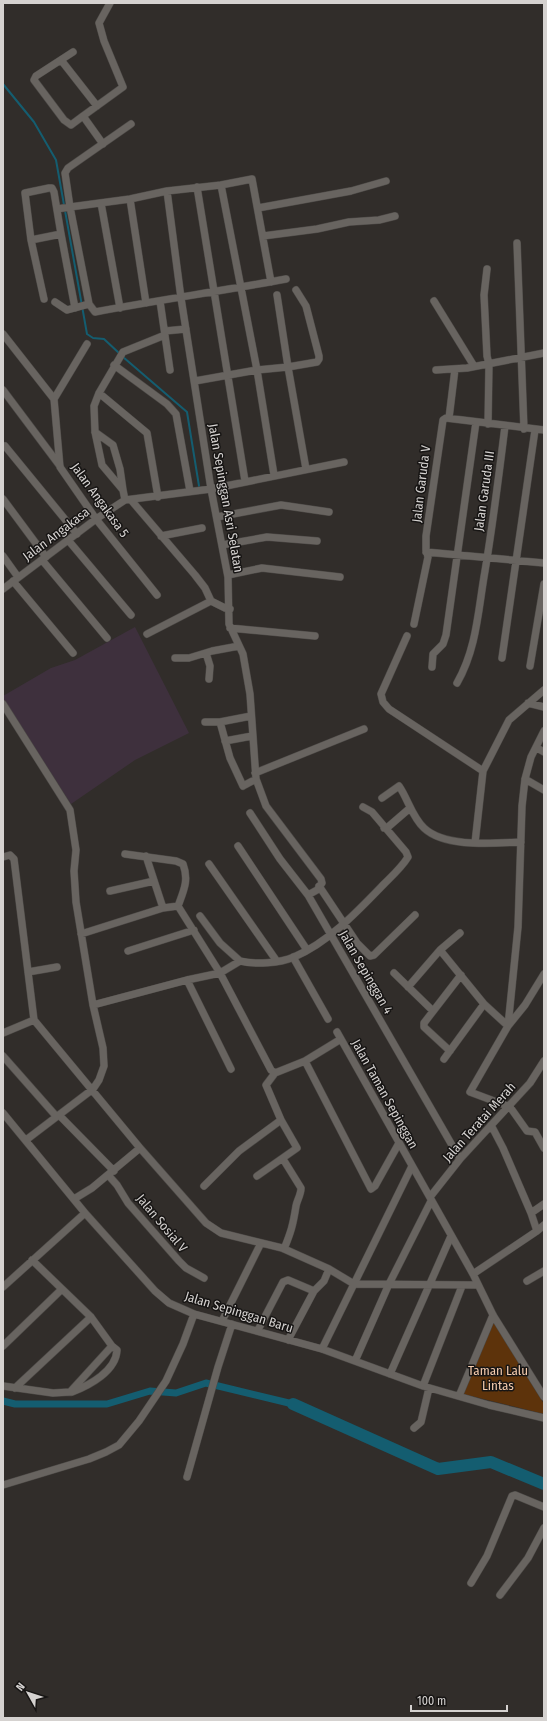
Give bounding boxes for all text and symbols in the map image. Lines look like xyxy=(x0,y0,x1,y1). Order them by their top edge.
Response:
street label: Jalan Sepinggan Asri Selatan xyxy=(206,422,246,574)
street label: Jalan Garuda V xyxy=(409,444,433,523)
street label: Jalan Garuda III xyxy=(471,450,497,532)
street label: Jalan Angakasa 5 xyxy=(68,460,132,540)
street label: Jalan Angakasa xyxy=(20,504,92,564)
street label: Jalan Sepinggan 4 xyxy=(336,928,396,1016)
street label: Jalan Taman Sepinggan xyxy=(349,1037,421,1151)
street label: Jalan Teratai Merah xyxy=(439,1079,519,1165)
street label: Jalan Sosial V xyxy=(133,1191,191,1255)
street label: Jalan Sepinggan Baru xyxy=(183,1288,295,1336)
park label: Taman Lalu Lintas xyxy=(468,1363,528,1393)
north arrow xyxy=(8,1673,48,1713)
text: N xyxy=(13,1680,28,1694)
scale bar xyxy=(411,1687,507,1713)
text: 100 m xyxy=(417,1694,446,1708)

